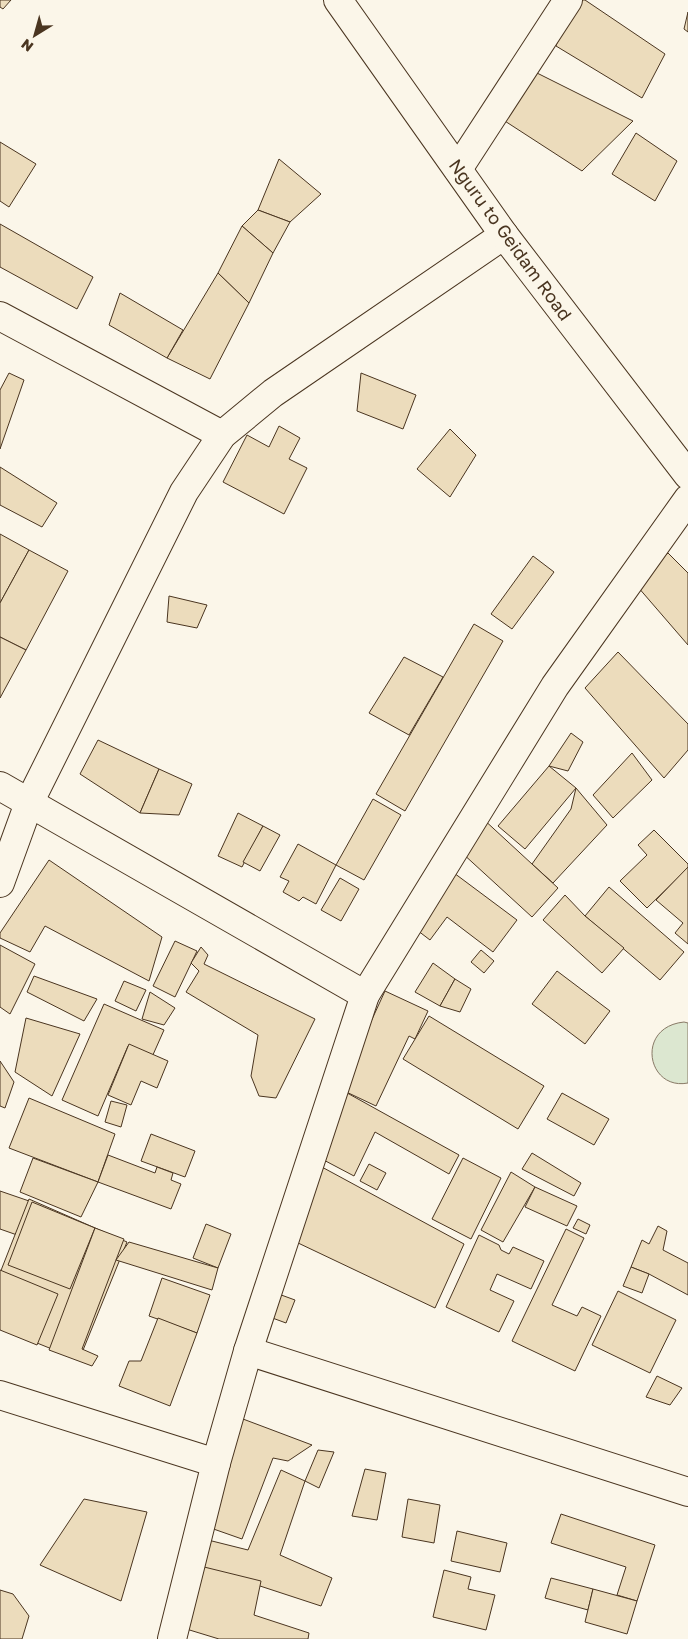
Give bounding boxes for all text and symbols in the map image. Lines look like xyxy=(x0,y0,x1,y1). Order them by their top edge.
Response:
north arrow xyxy=(10,10,60,60)
text: N xyxy=(18,36,36,56)
street label: Nguru to Geidam Road xyxy=(445,154,577,324)

